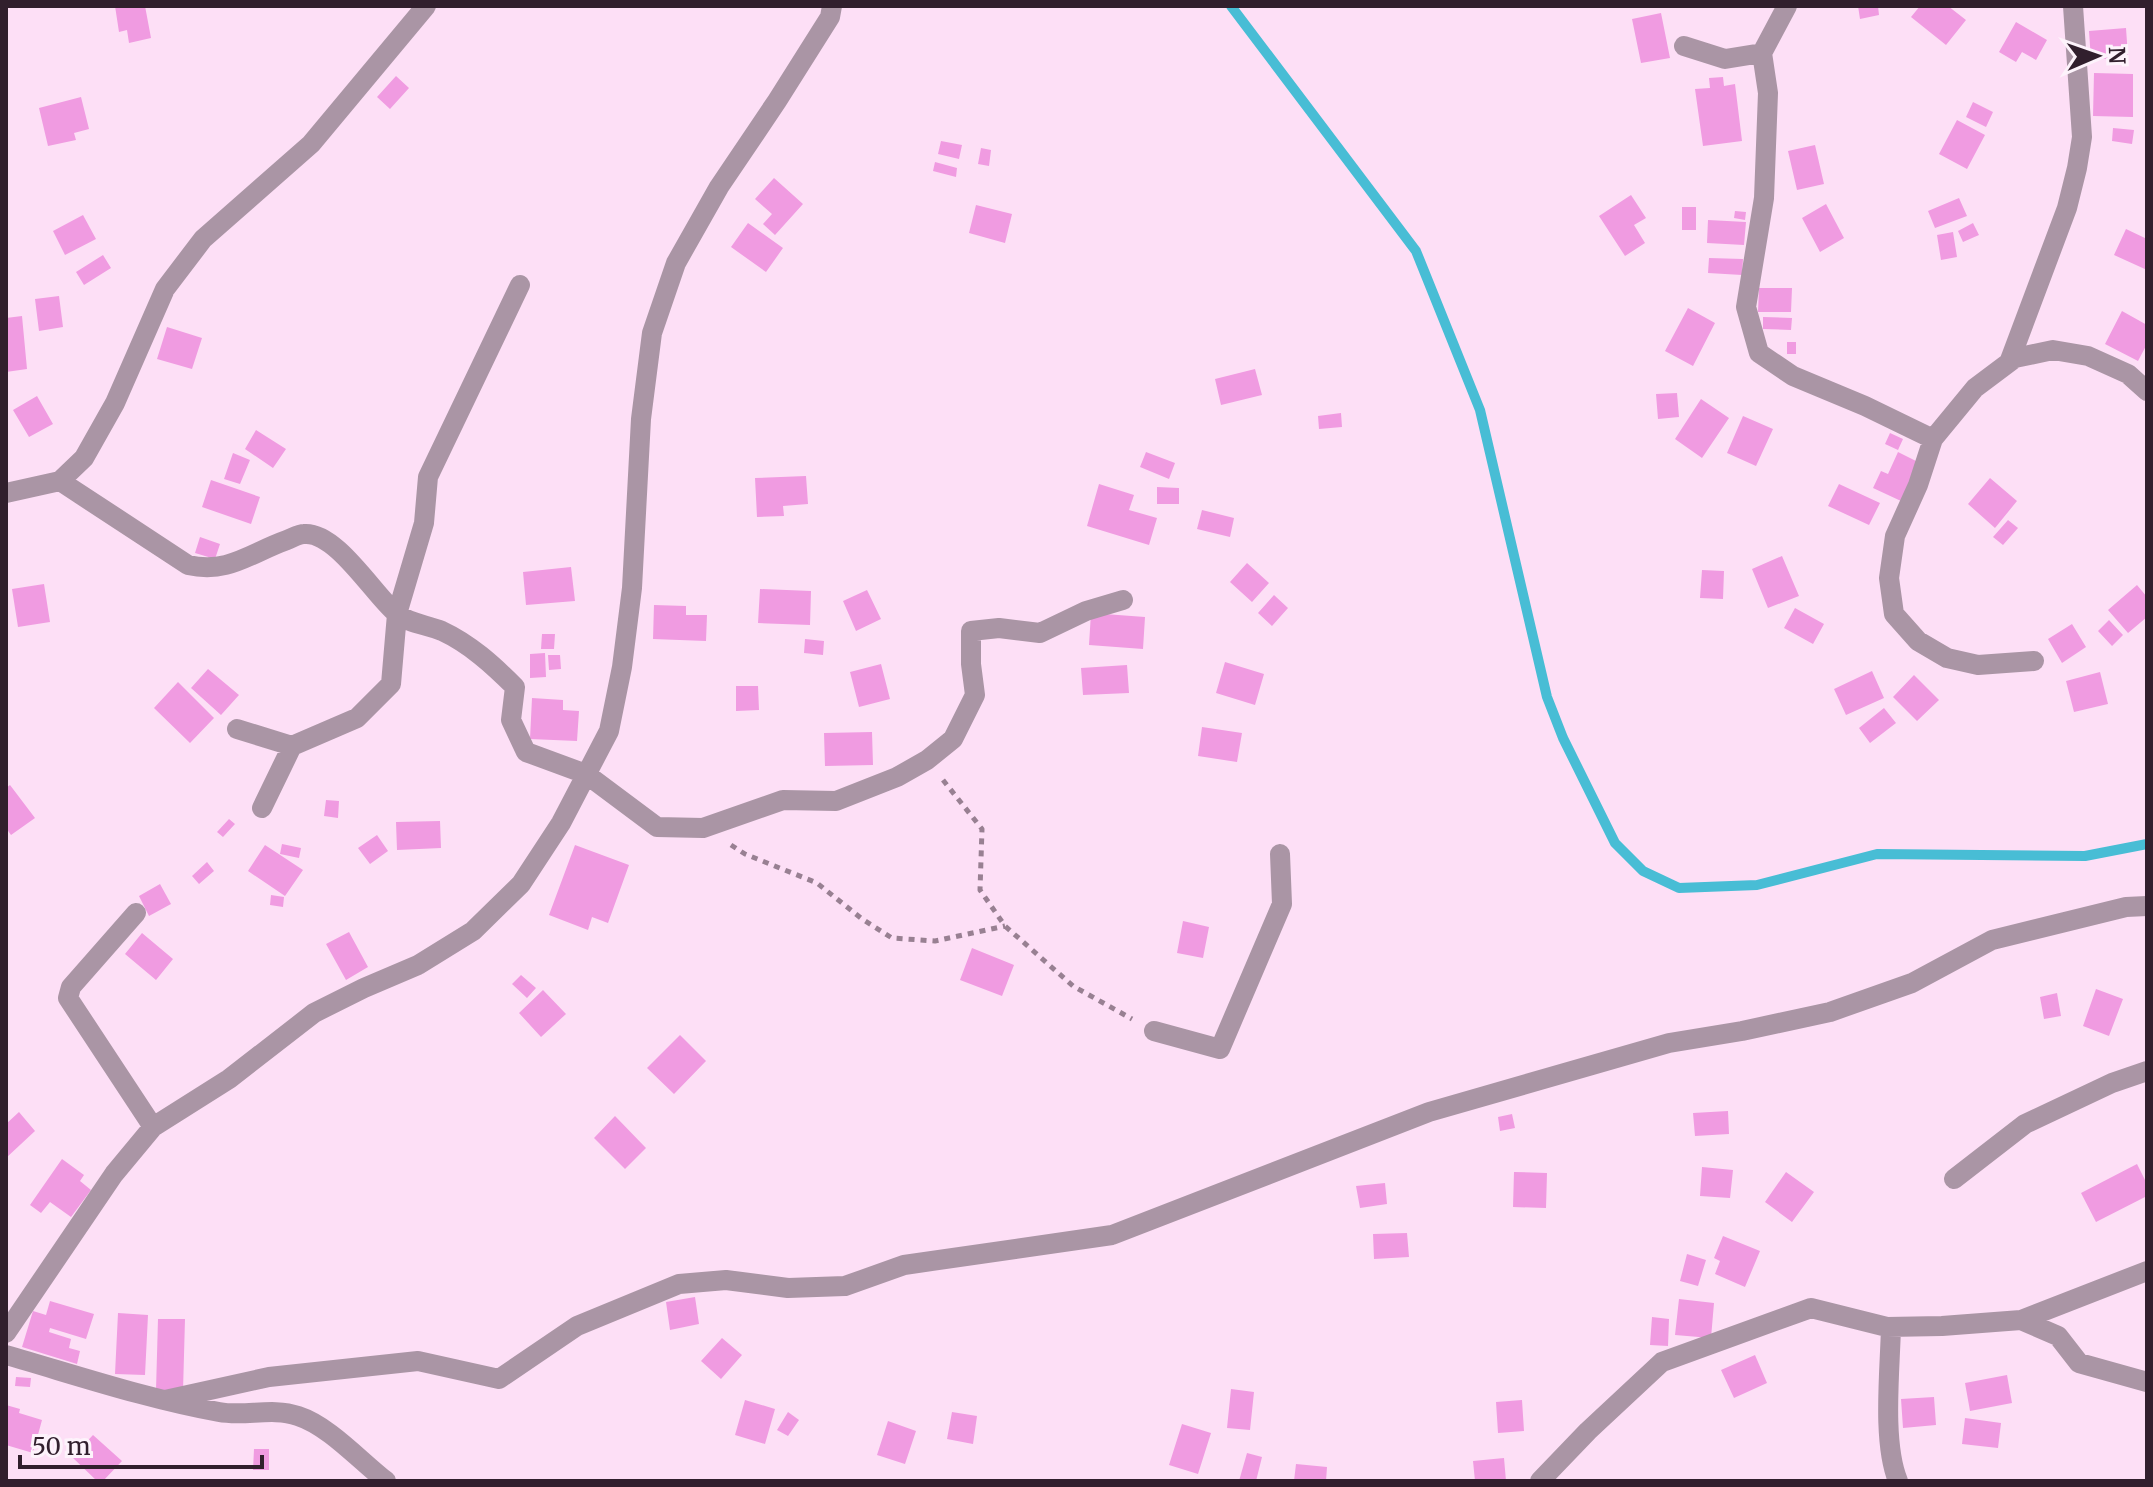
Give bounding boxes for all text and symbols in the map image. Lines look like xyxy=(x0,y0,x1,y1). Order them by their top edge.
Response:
north arrow xyxy=(2057,16,2137,96)
text: N xyxy=(2103,46,2131,65)
scale bar xyxy=(20,1419,262,1469)
text: 50 m xyxy=(32,1431,91,1462)

